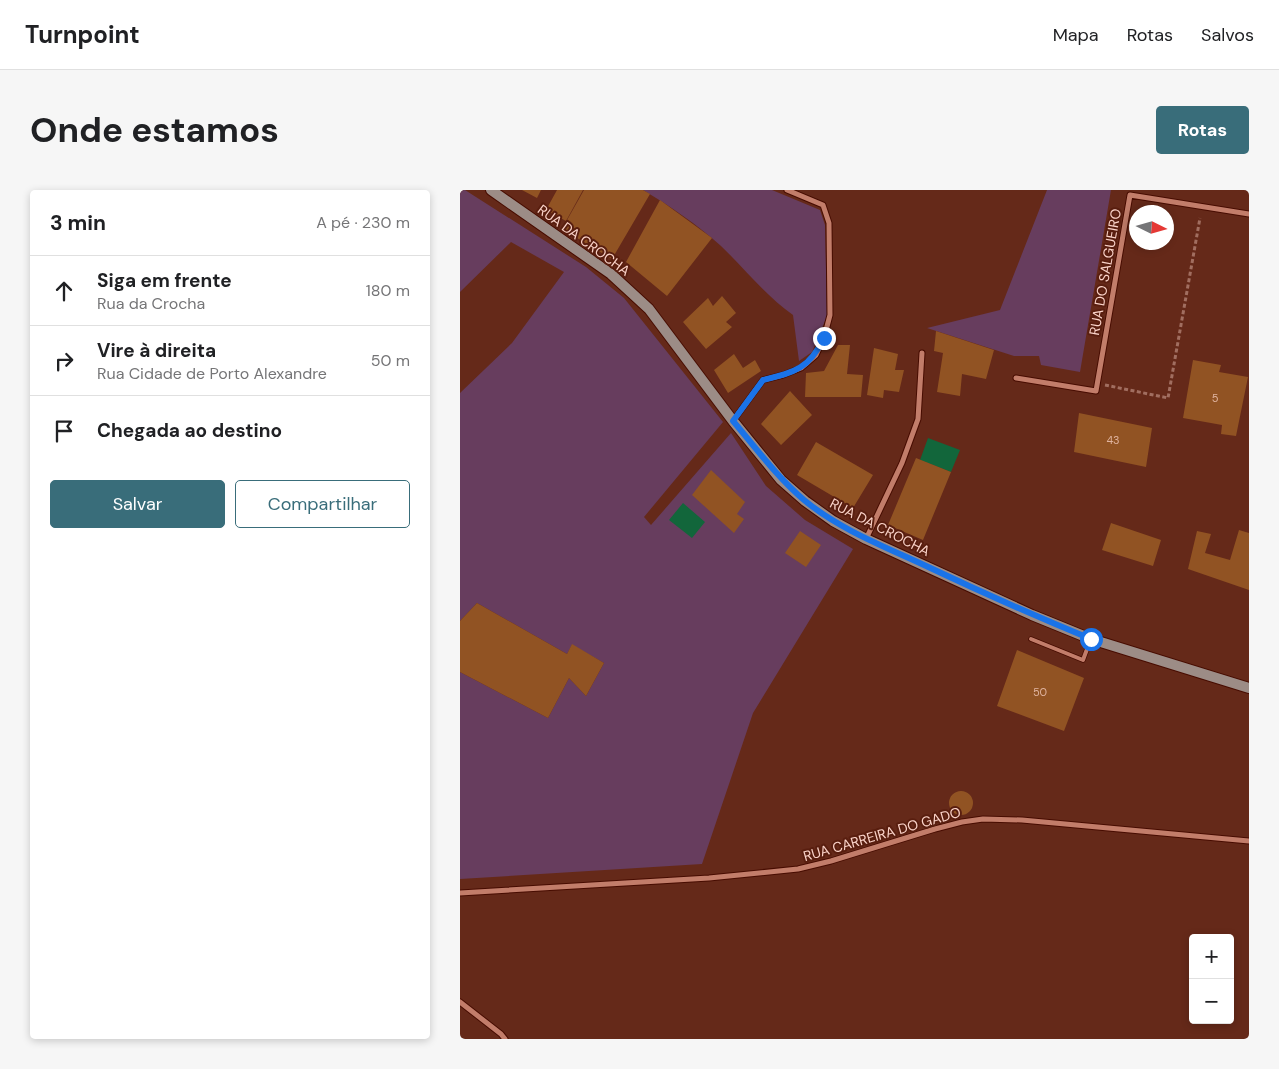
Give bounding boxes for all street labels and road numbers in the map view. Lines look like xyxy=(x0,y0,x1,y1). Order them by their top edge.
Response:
street label: RUA DA CROCHA xyxy=(534,200,634,280)
street label: RUA DO SALGUEIRO xyxy=(1085,207,1125,337)
street label: RUA DA CROCHA xyxy=(827,494,933,560)
street label: RUA CARREIRA DO GADO xyxy=(801,803,963,865)

